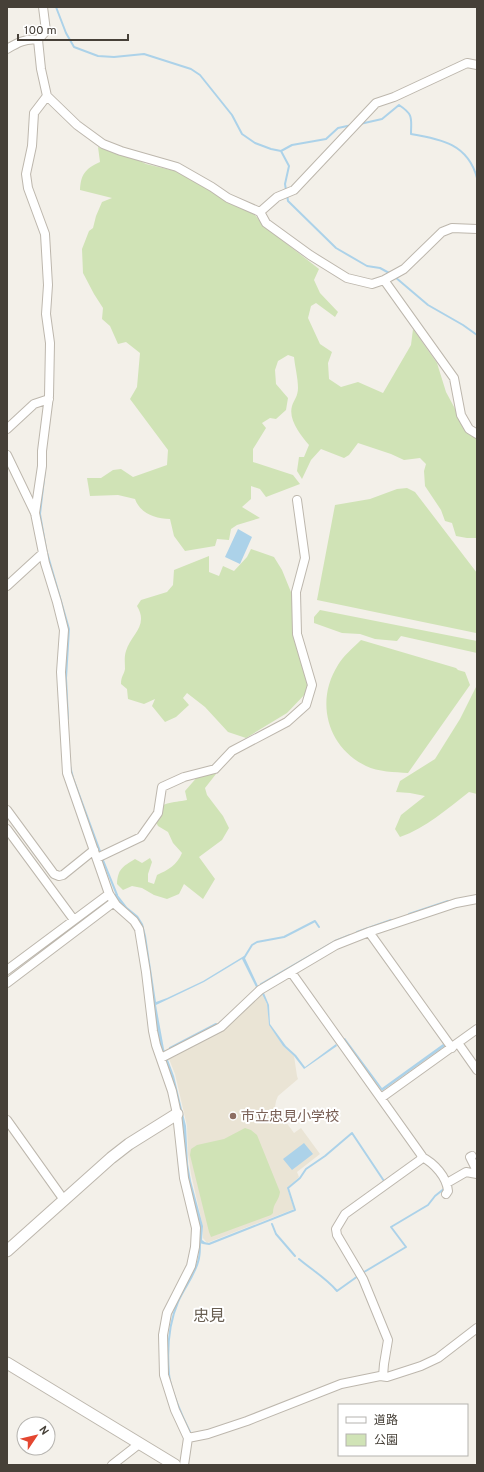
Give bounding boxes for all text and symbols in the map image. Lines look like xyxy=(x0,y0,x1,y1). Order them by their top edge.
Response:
scale bar xyxy=(18,16,128,42)
text: 100 m xyxy=(24,23,57,39)
place label: 市立忠見小学校 xyxy=(241,1109,339,1126)
marker: 市立忠見小学校 xyxy=(228,1111,238,1121)
district label: 忠見 xyxy=(193,1307,225,1327)
legend xyxy=(338,1404,468,1456)
text: 道路 xyxy=(374,1413,398,1429)
north arrow xyxy=(16,1416,56,1456)
text: N xyxy=(35,1424,51,1438)
text: 公園 xyxy=(374,1433,398,1449)

